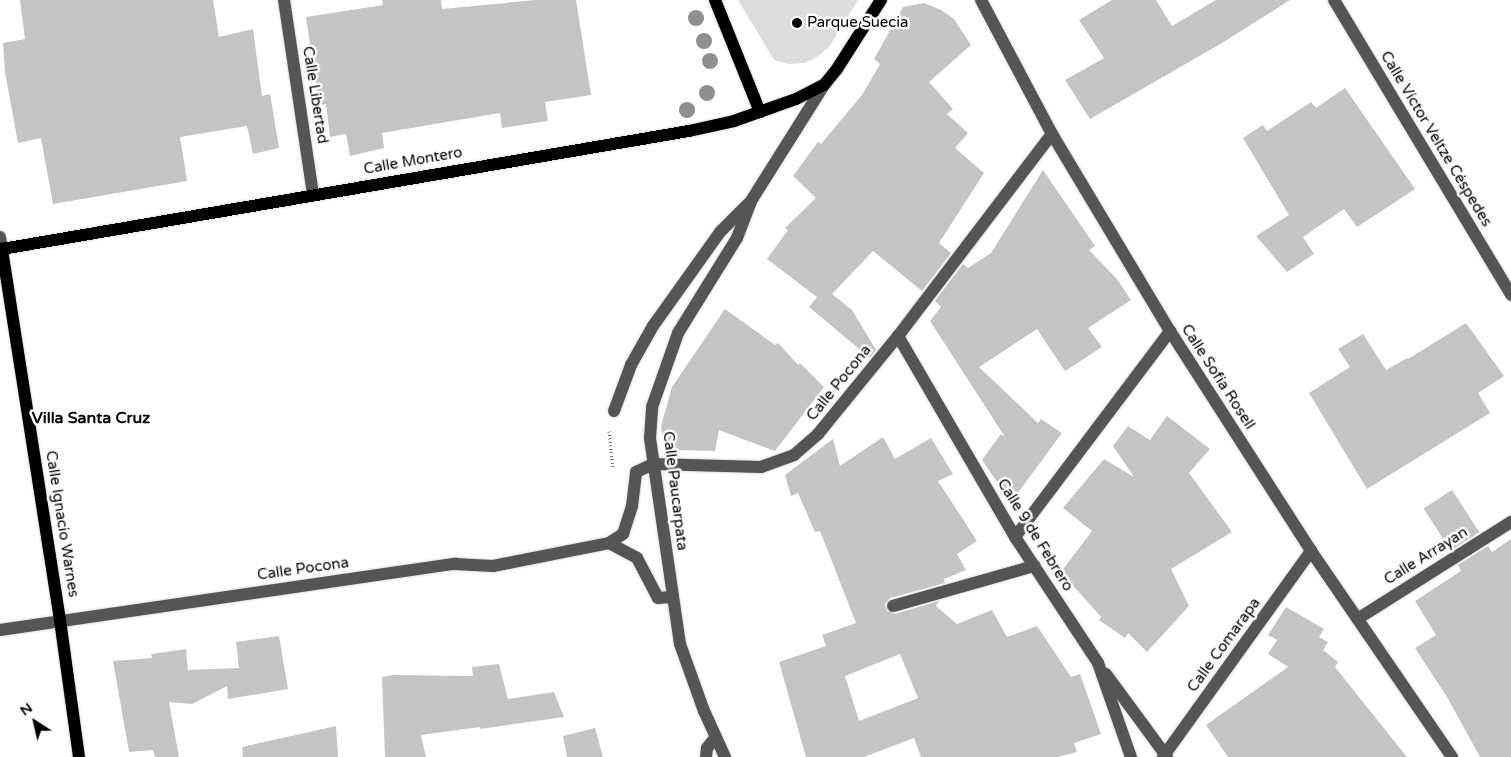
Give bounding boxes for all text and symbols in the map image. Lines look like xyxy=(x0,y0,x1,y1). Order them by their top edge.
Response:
place label: Parque Suecia xyxy=(807,14,909,32)
marker: Parque Suecia xyxy=(791,17,803,29)
street label: Calle Libertad xyxy=(298,45,332,145)
street label: Calle Víctor Veltze Céspedes xyxy=(1376,48,1496,230)
street label: Calle Montero xyxy=(362,143,464,179)
street label: Calle Sofía Rosell xyxy=(1177,321,1259,433)
street label: Calle Pocona xyxy=(803,341,875,425)
district label: Villa Santa Cruz xyxy=(32,408,150,428)
street label: Calle Paucarpata xyxy=(659,430,691,552)
street label: Calle Ignacio Warnes xyxy=(42,449,82,599)
street label: Calle 9 de Febrero xyxy=(993,476,1077,594)
street label: Calle Arrayan xyxy=(1381,523,1471,589)
street label: Calle Pocona xyxy=(256,554,350,584)
street label: Calle Comarapa xyxy=(1184,594,1264,696)
north arrow xyxy=(10,697,60,747)
text: N xyxy=(17,699,36,719)

